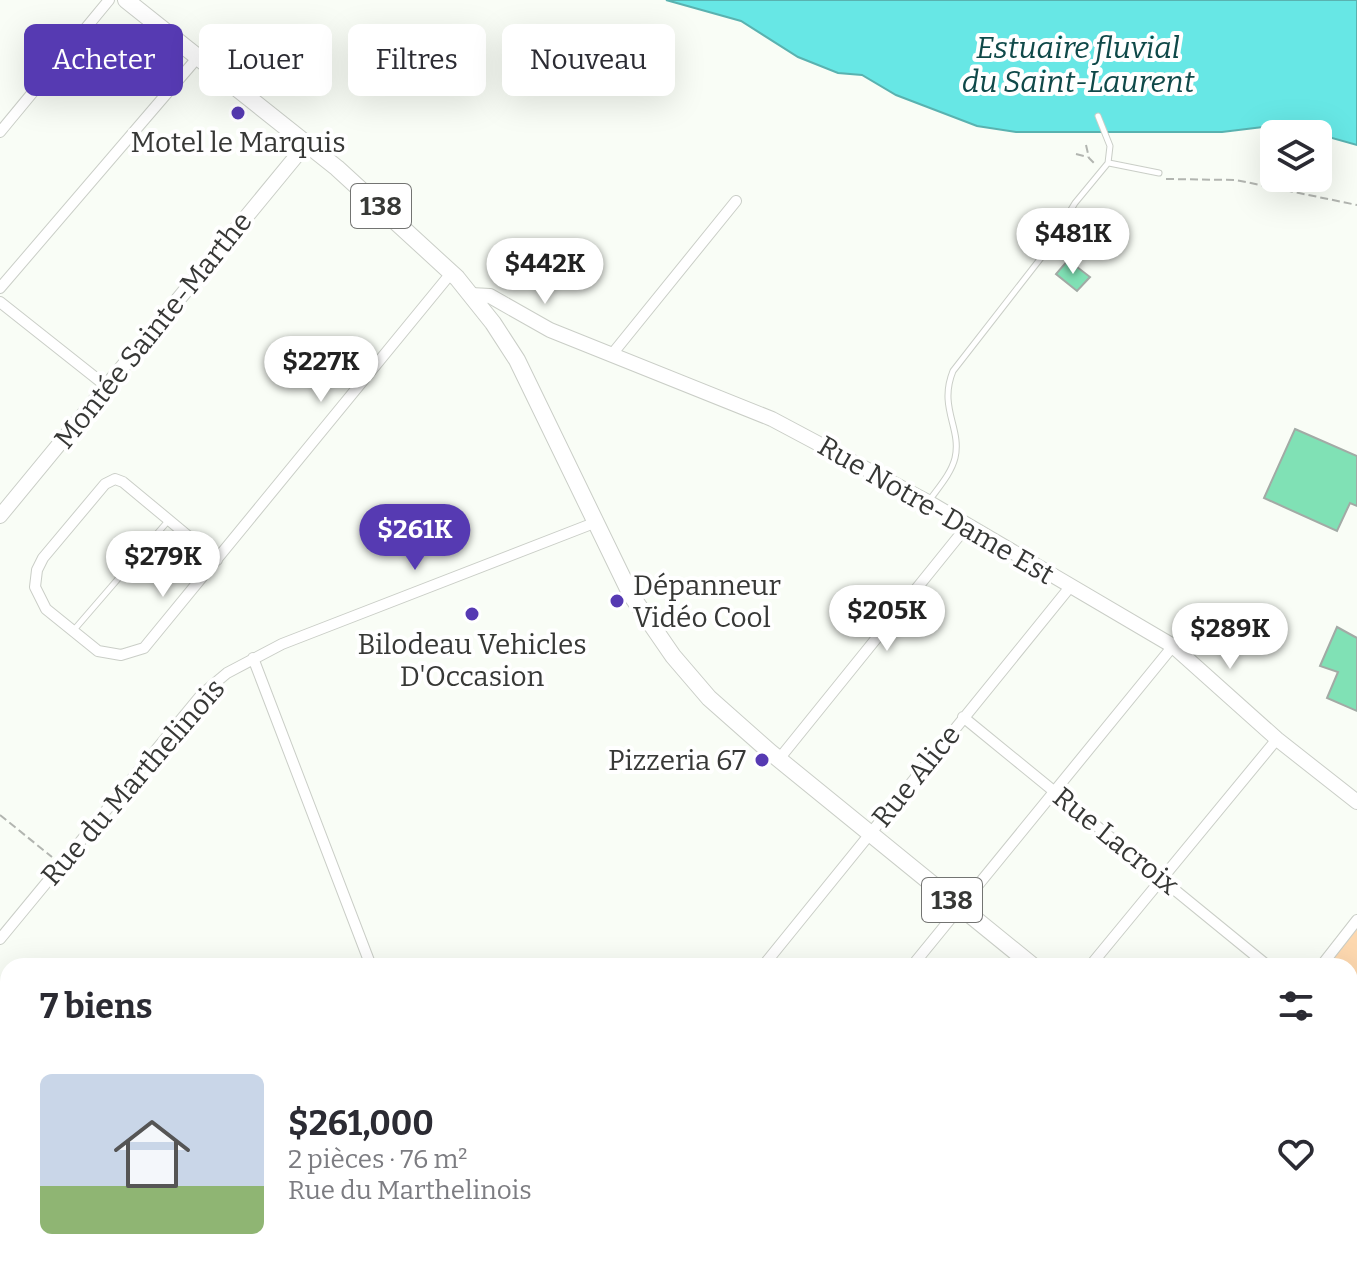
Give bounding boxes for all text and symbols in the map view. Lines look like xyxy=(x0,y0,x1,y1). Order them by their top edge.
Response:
chip: Acheter xyxy=(24,24,183,96)
chip: Louer xyxy=(199,24,332,96)
chip: Filtres xyxy=(348,24,486,96)
chip: Nouveau xyxy=(502,24,675,96)
water label: Estuaire fluvial du Saint-Laurent xyxy=(962,30,1195,100)
marker: Motel le Marquis xyxy=(229,104,247,122)
map controls xyxy=(1260,120,1332,192)
button: layers xyxy=(1260,120,1332,192)
place label: Motel le Marquis xyxy=(130,126,346,159)
road number: 138 xyxy=(351,184,411,228)
street label: Montée Sainte-Marthe xyxy=(47,205,259,455)
pin: $481K xyxy=(1017,208,1129,276)
text: $481K xyxy=(1034,218,1112,249)
pin: $442K xyxy=(489,238,601,306)
text: $442K xyxy=(504,248,586,279)
pin: $227K xyxy=(265,336,377,404)
text: $227K xyxy=(282,346,360,377)
street label: Rue Notre-Dame Est xyxy=(812,429,1060,591)
pin: $261K xyxy=(359,504,471,572)
text: $261K xyxy=(377,514,453,545)
pin: $279K xyxy=(107,531,219,599)
text: $279K xyxy=(124,541,202,572)
place label: Dépanneur Vidéo Cool xyxy=(633,569,781,634)
pin: $205K xyxy=(831,585,943,653)
marker: Dépanneur Vidéo Cool xyxy=(608,592,626,610)
text: $205K xyxy=(847,595,927,626)
pin: $289K xyxy=(1174,603,1286,671)
marker: Bilodeau Vehicles D'Occasion xyxy=(463,605,481,623)
text: $289K xyxy=(1190,613,1270,644)
place label: Bilodeau Vehicles D'Occasion xyxy=(357,628,587,693)
street label: Rue du Marthelinois xyxy=(34,672,232,892)
street label: Rue Alice xyxy=(865,718,967,834)
place label: Pizzeria 67 xyxy=(608,744,746,777)
marker: Pizzeria 67 xyxy=(753,751,771,769)
street label: Rue Lacroix xyxy=(1047,780,1186,902)
road number: 138 xyxy=(922,878,982,922)
icon: filters xyxy=(1274,984,1318,1028)
text: 7 biens xyxy=(40,986,153,1027)
text: $261,000 xyxy=(288,1103,434,1144)
icon: home xyxy=(104,1106,200,1202)
icon: heart xyxy=(1274,1132,1318,1176)
text: 2 pièces · 76 m² xyxy=(288,1144,467,1175)
text: Rue du Marthelinois xyxy=(288,1175,532,1206)

